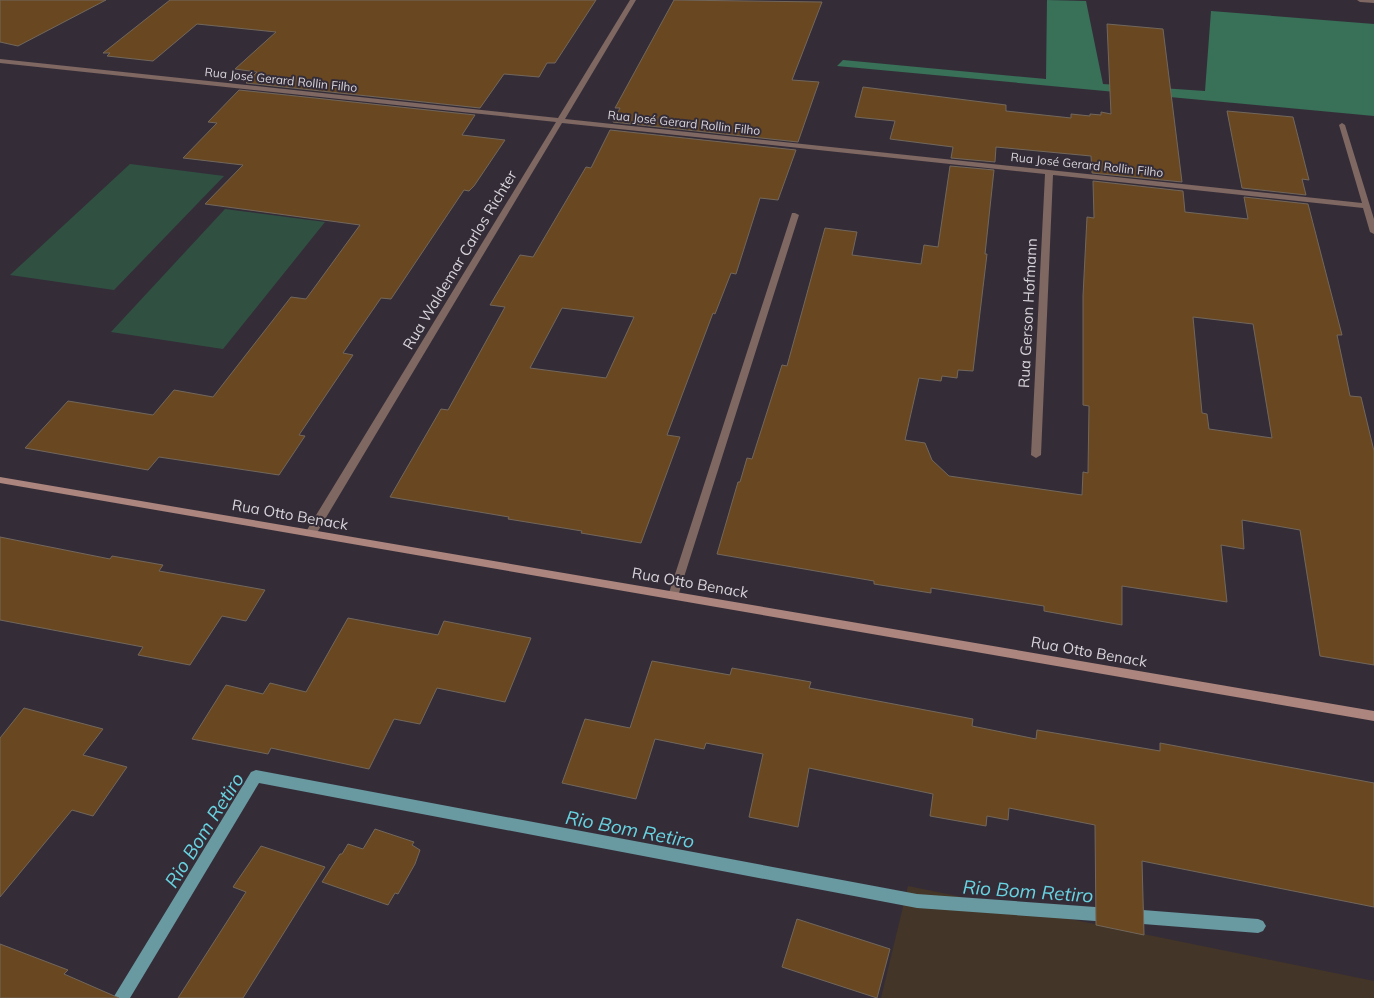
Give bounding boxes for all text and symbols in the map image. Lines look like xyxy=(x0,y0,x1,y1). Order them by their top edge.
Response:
street label: Rua José Gerard Rollin Filho xyxy=(204,64,358,95)
street label: Rua José Gerard Rollin Filho xyxy=(607,107,761,138)
street label: Rua José Gerard Rollin Filho xyxy=(1010,149,1164,180)
street label: Rua Waldemar Carlos Richter xyxy=(398,166,521,353)
street label: Rua Gerson Hofmann xyxy=(1014,238,1041,388)
street label: Rua Otto Benack xyxy=(231,495,350,534)
street label: Rua Otto Benack xyxy=(631,563,750,602)
street label: Rua Otto Benack xyxy=(1030,632,1149,671)
water label: Rio Bom Retiro xyxy=(159,768,249,892)
water label: Rio Bom Retiro xyxy=(563,805,697,853)
water label: Rio Bom Retiro xyxy=(962,874,1094,908)

